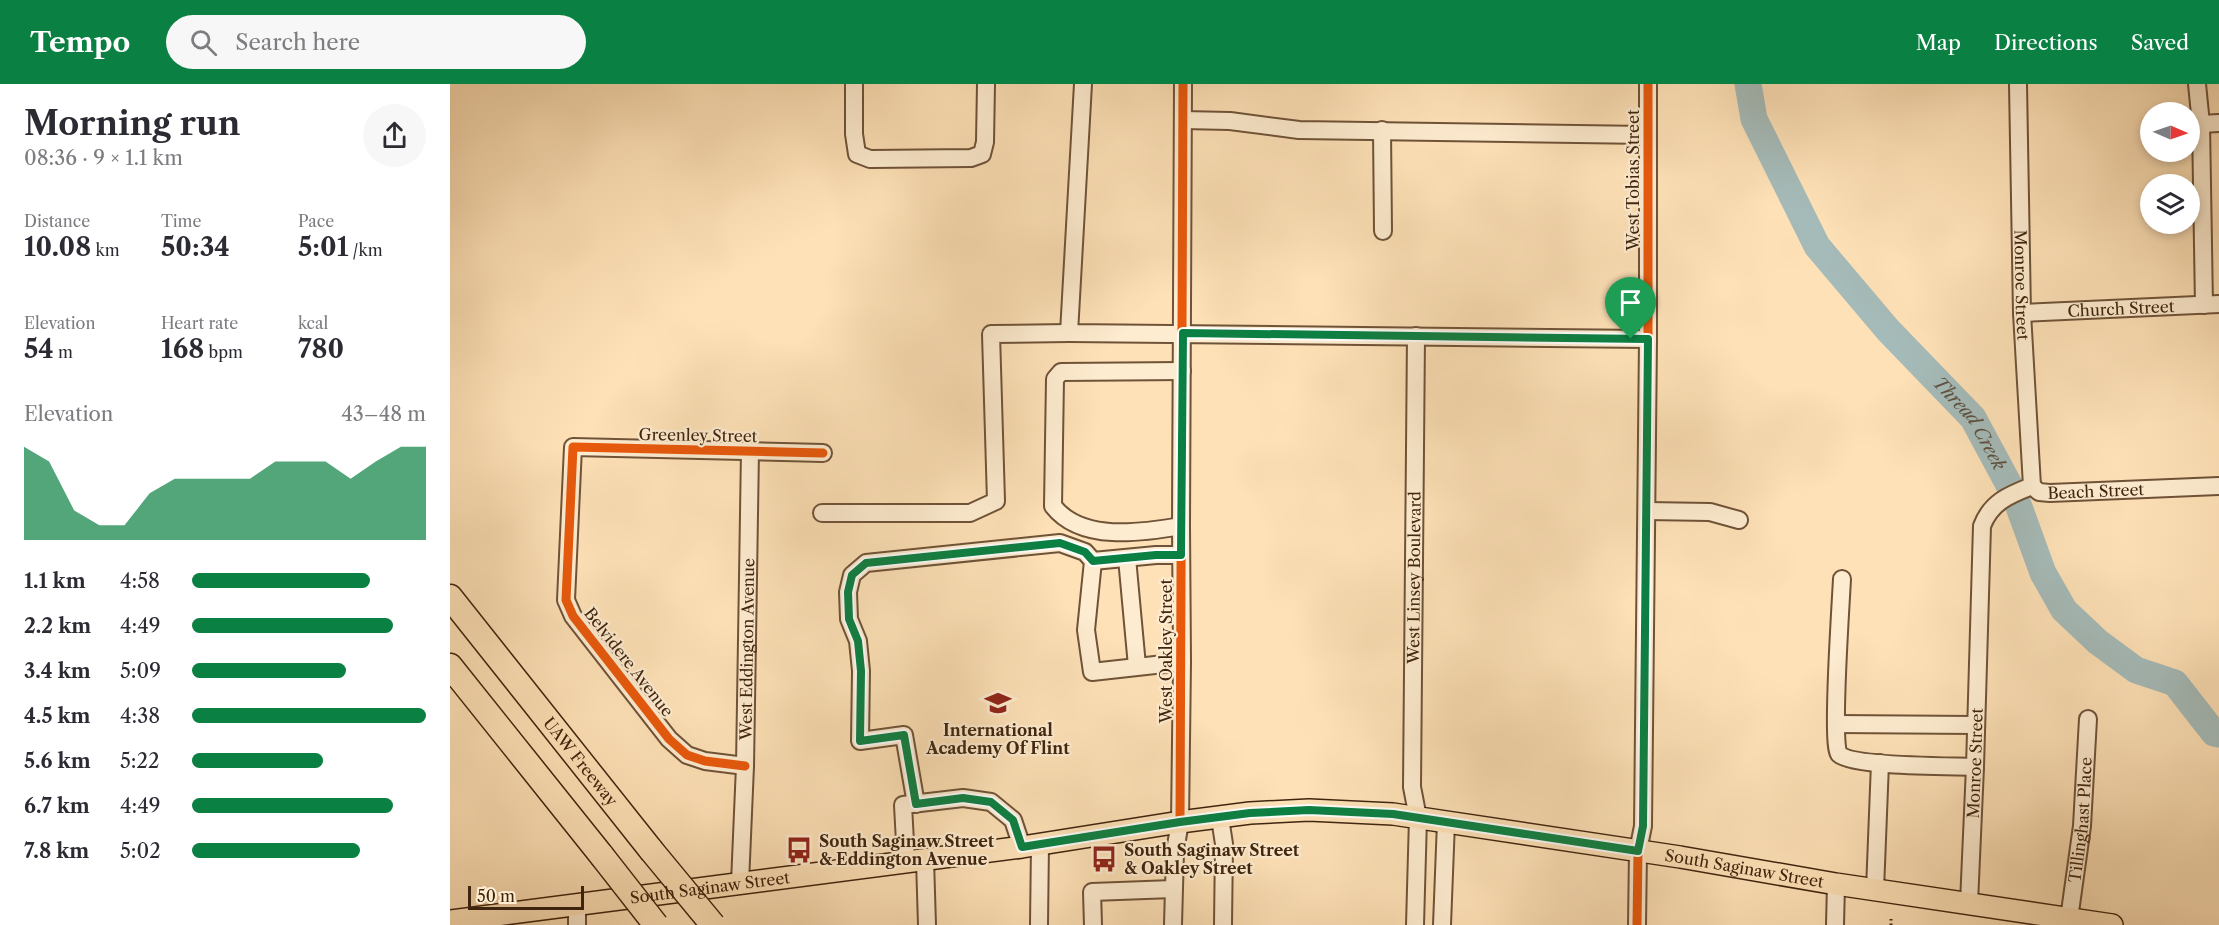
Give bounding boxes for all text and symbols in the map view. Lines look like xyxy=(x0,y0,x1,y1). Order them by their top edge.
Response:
search box xyxy=(166,15,586,69)
text: Tempo xyxy=(30,25,130,59)
icon: search xyxy=(187,26,220,59)
text: Search here xyxy=(235,29,360,56)
text: Map xyxy=(1916,30,1961,55)
text: Directions xyxy=(1994,30,2098,55)
text: Saved xyxy=(2131,30,2189,55)
north arrow xyxy=(2140,102,2200,162)
map controls xyxy=(2140,102,2200,234)
text: Morning run xyxy=(24,103,240,144)
button: share xyxy=(363,104,426,167)
street label: West Tobias Street xyxy=(1623,109,1643,252)
text: 08:36 · 9 × 1.1 km xyxy=(24,146,183,170)
button: layers xyxy=(2140,174,2200,234)
text: Distance xyxy=(24,211,90,231)
text: Time xyxy=(161,211,201,231)
text: Pace xyxy=(298,211,334,231)
street label: Monroe Street xyxy=(2011,230,2034,341)
text: 10.08 xyxy=(24,231,91,263)
text: 50:34 xyxy=(161,231,230,263)
text: 5:01 xyxy=(298,231,348,263)
text: km xyxy=(91,240,120,260)
text: /km xyxy=(348,240,383,260)
pin xyxy=(1605,277,1656,339)
icon: arrive xyxy=(1614,286,1647,319)
street label: Church Street xyxy=(2067,296,2175,321)
text: Elevation xyxy=(24,313,95,333)
text: Heart rate xyxy=(161,313,238,333)
text: kcal xyxy=(298,313,328,333)
text: 54 xyxy=(24,333,54,365)
text: 168 xyxy=(161,333,204,365)
text: 780 xyxy=(298,333,344,365)
text: m xyxy=(54,342,73,362)
text: bpm xyxy=(204,342,243,362)
water label: Thread Creek xyxy=(1928,372,2010,475)
text: Elevation xyxy=(24,402,113,426)
text: 43–48 m xyxy=(341,402,426,426)
street label: Greenley Street xyxy=(638,424,758,446)
street label: Beach Street xyxy=(2047,479,2145,503)
street label: West Linsey Boulevard xyxy=(1403,491,1425,665)
street label: West Eddington Avenue xyxy=(735,558,758,741)
text: 1.1 km xyxy=(24,569,86,593)
text: 4:58 xyxy=(120,569,160,593)
street label: West Oakley Street xyxy=(1156,579,1176,724)
street label: Belvidere Avenue xyxy=(580,603,678,721)
text: 2.2 km xyxy=(24,614,91,638)
text: 4:49 xyxy=(120,614,160,638)
text: 3.4 km xyxy=(24,659,91,683)
text: 5:09 xyxy=(120,659,161,683)
school or university icon: International Academy Of Flint xyxy=(983,688,1013,718)
text: 4.5 km xyxy=(24,704,91,728)
text: 4:38 xyxy=(120,704,160,728)
street label: Monroe Street xyxy=(1963,707,1987,819)
street label: UAW Freeway xyxy=(539,713,623,811)
place label: International Academy Of Flint xyxy=(925,720,1070,758)
text: 5.6 km xyxy=(24,749,91,773)
text: 5:22 xyxy=(120,749,159,773)
street label: Tillinghast Place xyxy=(2064,756,2096,884)
text: 6.7 km xyxy=(24,794,90,818)
text: 4:49 xyxy=(120,794,160,818)
place label: South Saginaw Street & Eddington Avenue xyxy=(819,831,995,869)
bus stop icon: South Saginaw Street & Eddington Avenue xyxy=(784,835,814,865)
text: 7.8 km xyxy=(24,839,89,863)
text: 5:02 xyxy=(120,839,161,863)
place label: South Saginaw Street & Oakley Street xyxy=(1124,840,1300,878)
bus stop icon: South Saginaw Street & Oakley Street xyxy=(1089,844,1119,874)
street label: South Saginaw Street xyxy=(1664,845,1826,892)
street label: South Saginaw Street xyxy=(629,867,791,908)
scale bar xyxy=(468,883,584,910)
text: 50 m xyxy=(477,886,515,906)

